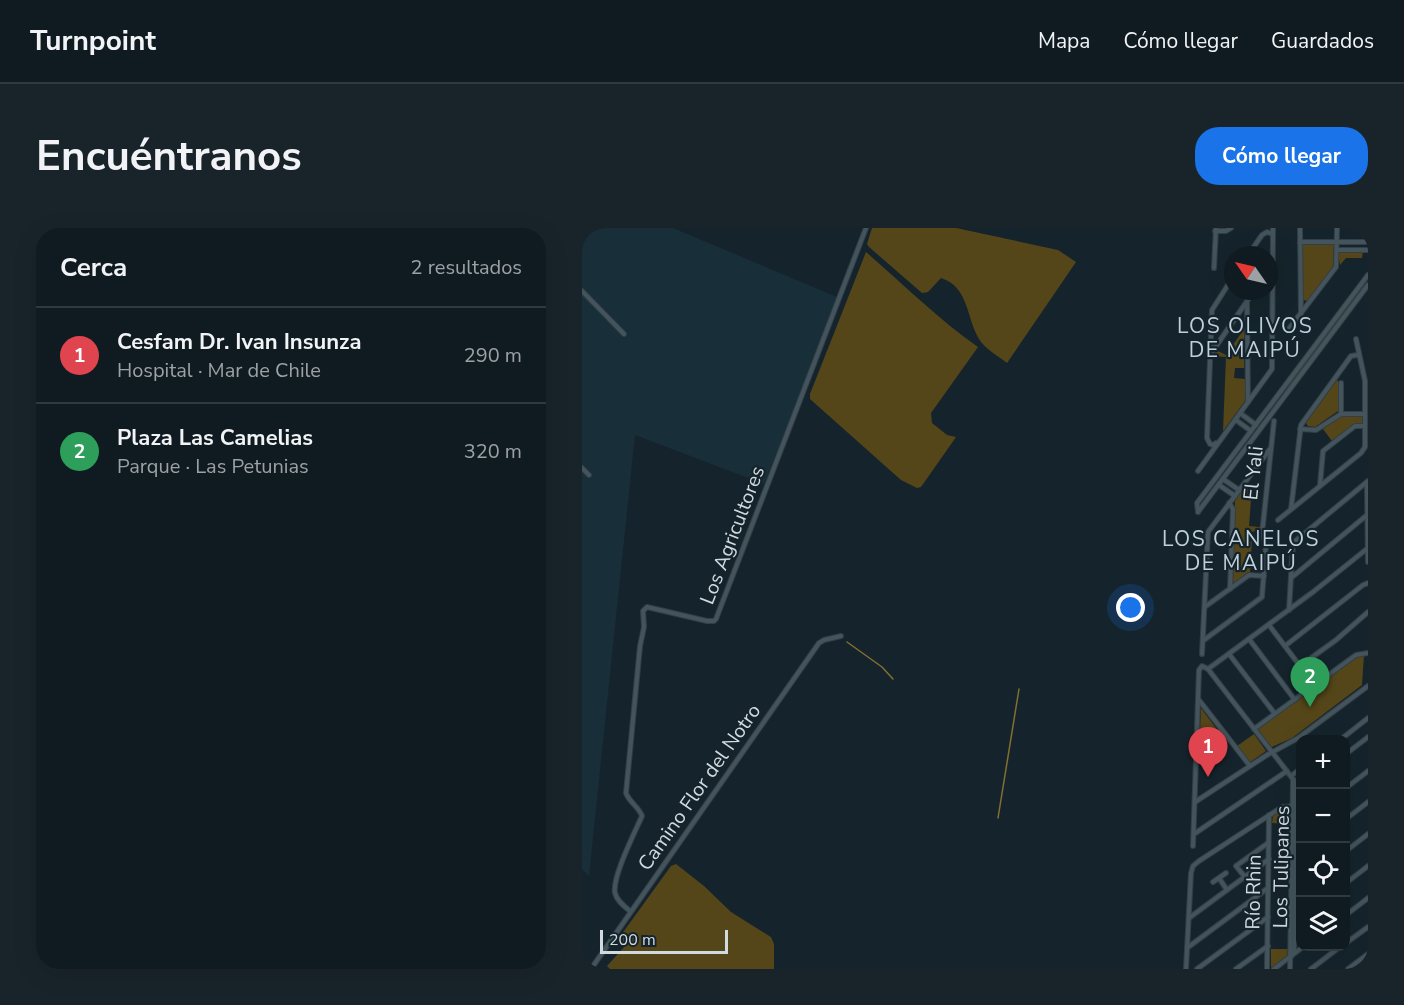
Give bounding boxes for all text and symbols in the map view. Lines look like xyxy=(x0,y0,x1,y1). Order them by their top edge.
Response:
text: Turnpoint xyxy=(30,22,156,60)
text: Mapa xyxy=(1038,27,1090,55)
text: Cómo llegar xyxy=(1123,27,1238,55)
text: Guardados xyxy=(1271,27,1374,55)
button: Cómo llegar xyxy=(1195,127,1368,185)
text: Encuéntranos xyxy=(36,128,302,185)
north arrow xyxy=(1224,246,1278,300)
text: Cerca xyxy=(60,250,127,285)
text: 2 resultados xyxy=(411,254,522,281)
district label: LOS OLIVOS DE MAIPÚ xyxy=(1177,312,1313,364)
text: Cesfam Dr. Ivan Insunza xyxy=(117,327,361,357)
text: 1 xyxy=(74,342,86,369)
text: 290 m xyxy=(464,342,522,369)
text: Hospital · Mar de Chile xyxy=(117,357,321,384)
text: Plaza Las Camelias xyxy=(117,423,313,453)
text: 2 xyxy=(74,438,86,465)
text: 320 m xyxy=(464,438,522,465)
street label: El Yali xyxy=(1237,445,1270,501)
text: Parque · Las Petunias xyxy=(117,453,309,480)
street label: Los Agricultores xyxy=(694,462,771,608)
district label: LOS CANELOS DE MAIPÚ xyxy=(1162,525,1320,577)
your location xyxy=(1116,593,1145,622)
pin: 2 xyxy=(1290,658,1330,707)
street label: Camino Flor del Notro xyxy=(632,699,767,876)
pin: 1 xyxy=(1188,728,1228,777)
map controls xyxy=(1296,735,1350,951)
button: + xyxy=(1296,735,1350,789)
button: − xyxy=(1296,789,1350,843)
street label: Los Tulipanes xyxy=(1267,805,1296,929)
button: locate xyxy=(1296,843,1350,897)
street label: Río Rhin xyxy=(1239,854,1268,930)
button: layers xyxy=(1296,897,1350,951)
scale bar xyxy=(600,927,728,954)
text: 200 m xyxy=(609,929,656,951)

